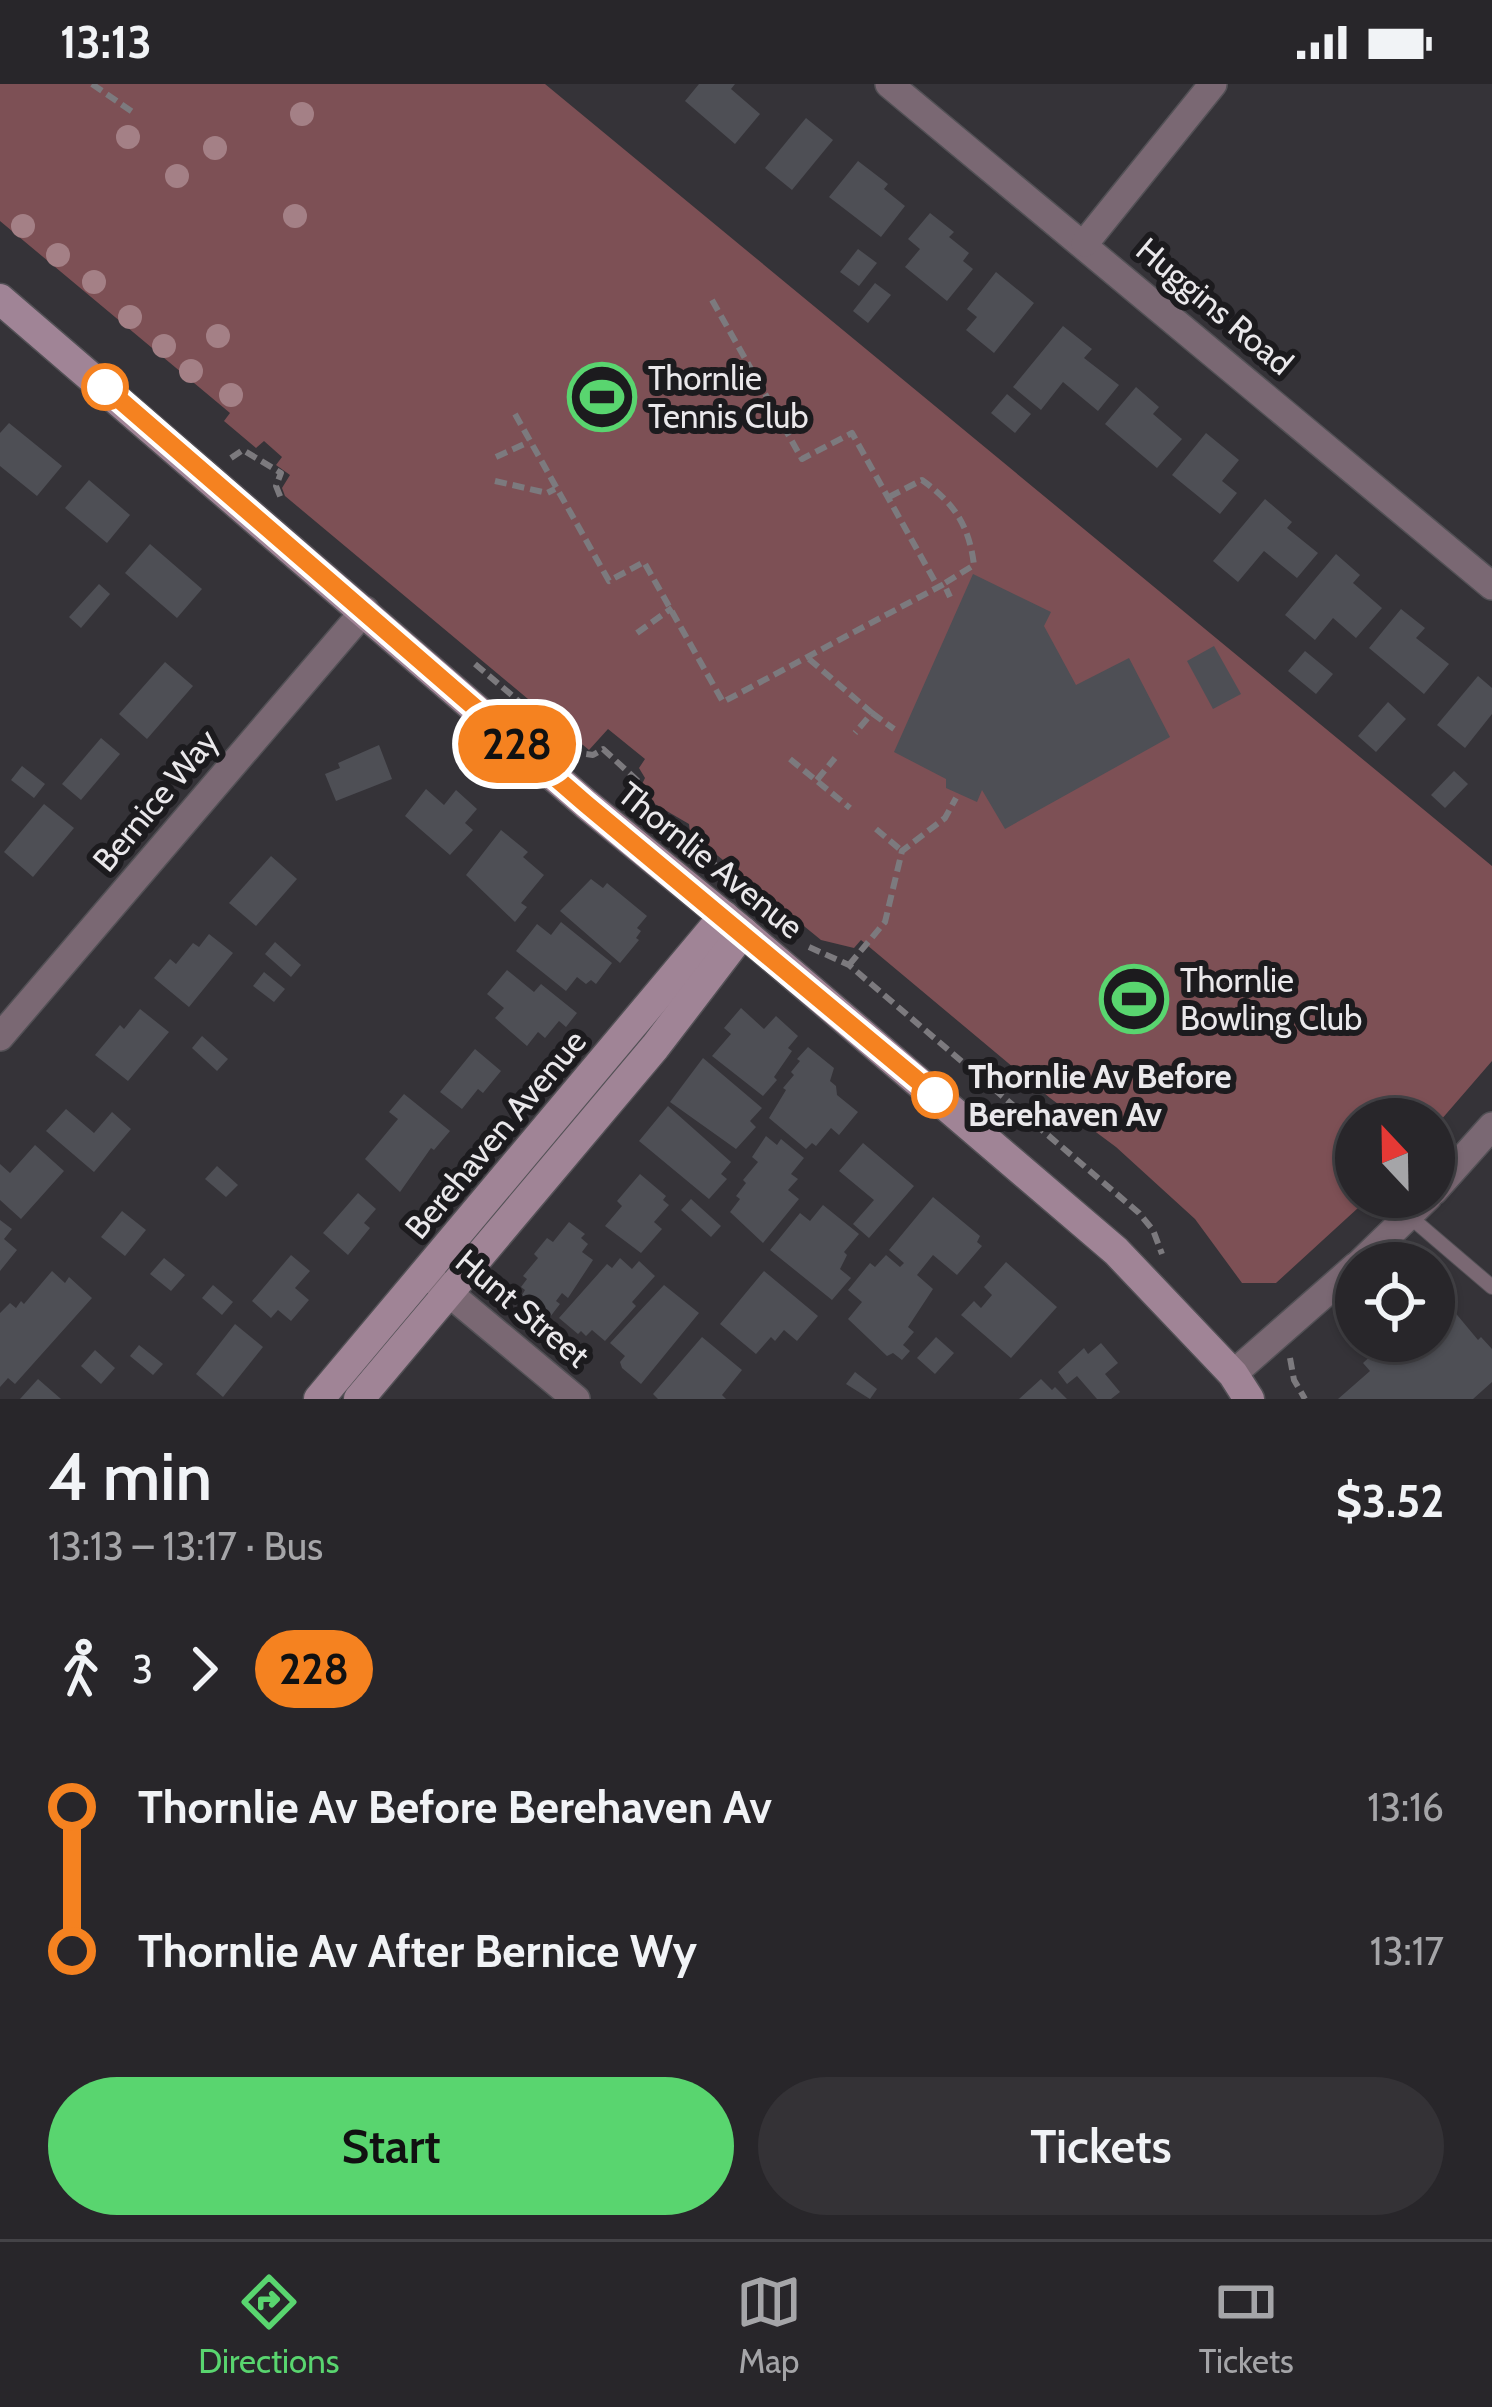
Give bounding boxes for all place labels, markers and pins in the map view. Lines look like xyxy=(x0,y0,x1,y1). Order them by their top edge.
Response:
place label: Thornlie Tennis Club xyxy=(648,358,809,436)
sports icon: Thornlie Tennis Club xyxy=(567,362,637,432)
unlabelled marker xyxy=(83,365,127,409)
place label: Thornlie Bowling Club xyxy=(1180,960,1362,1038)
sports icon: Thornlie Bowling Club xyxy=(1099,964,1169,1034)
place label: Thornlie Av Before Berehaven Av xyxy=(968,1056,1232,1134)
marker: Thornlie Av Before Berehaven Av xyxy=(913,1073,957,1117)

